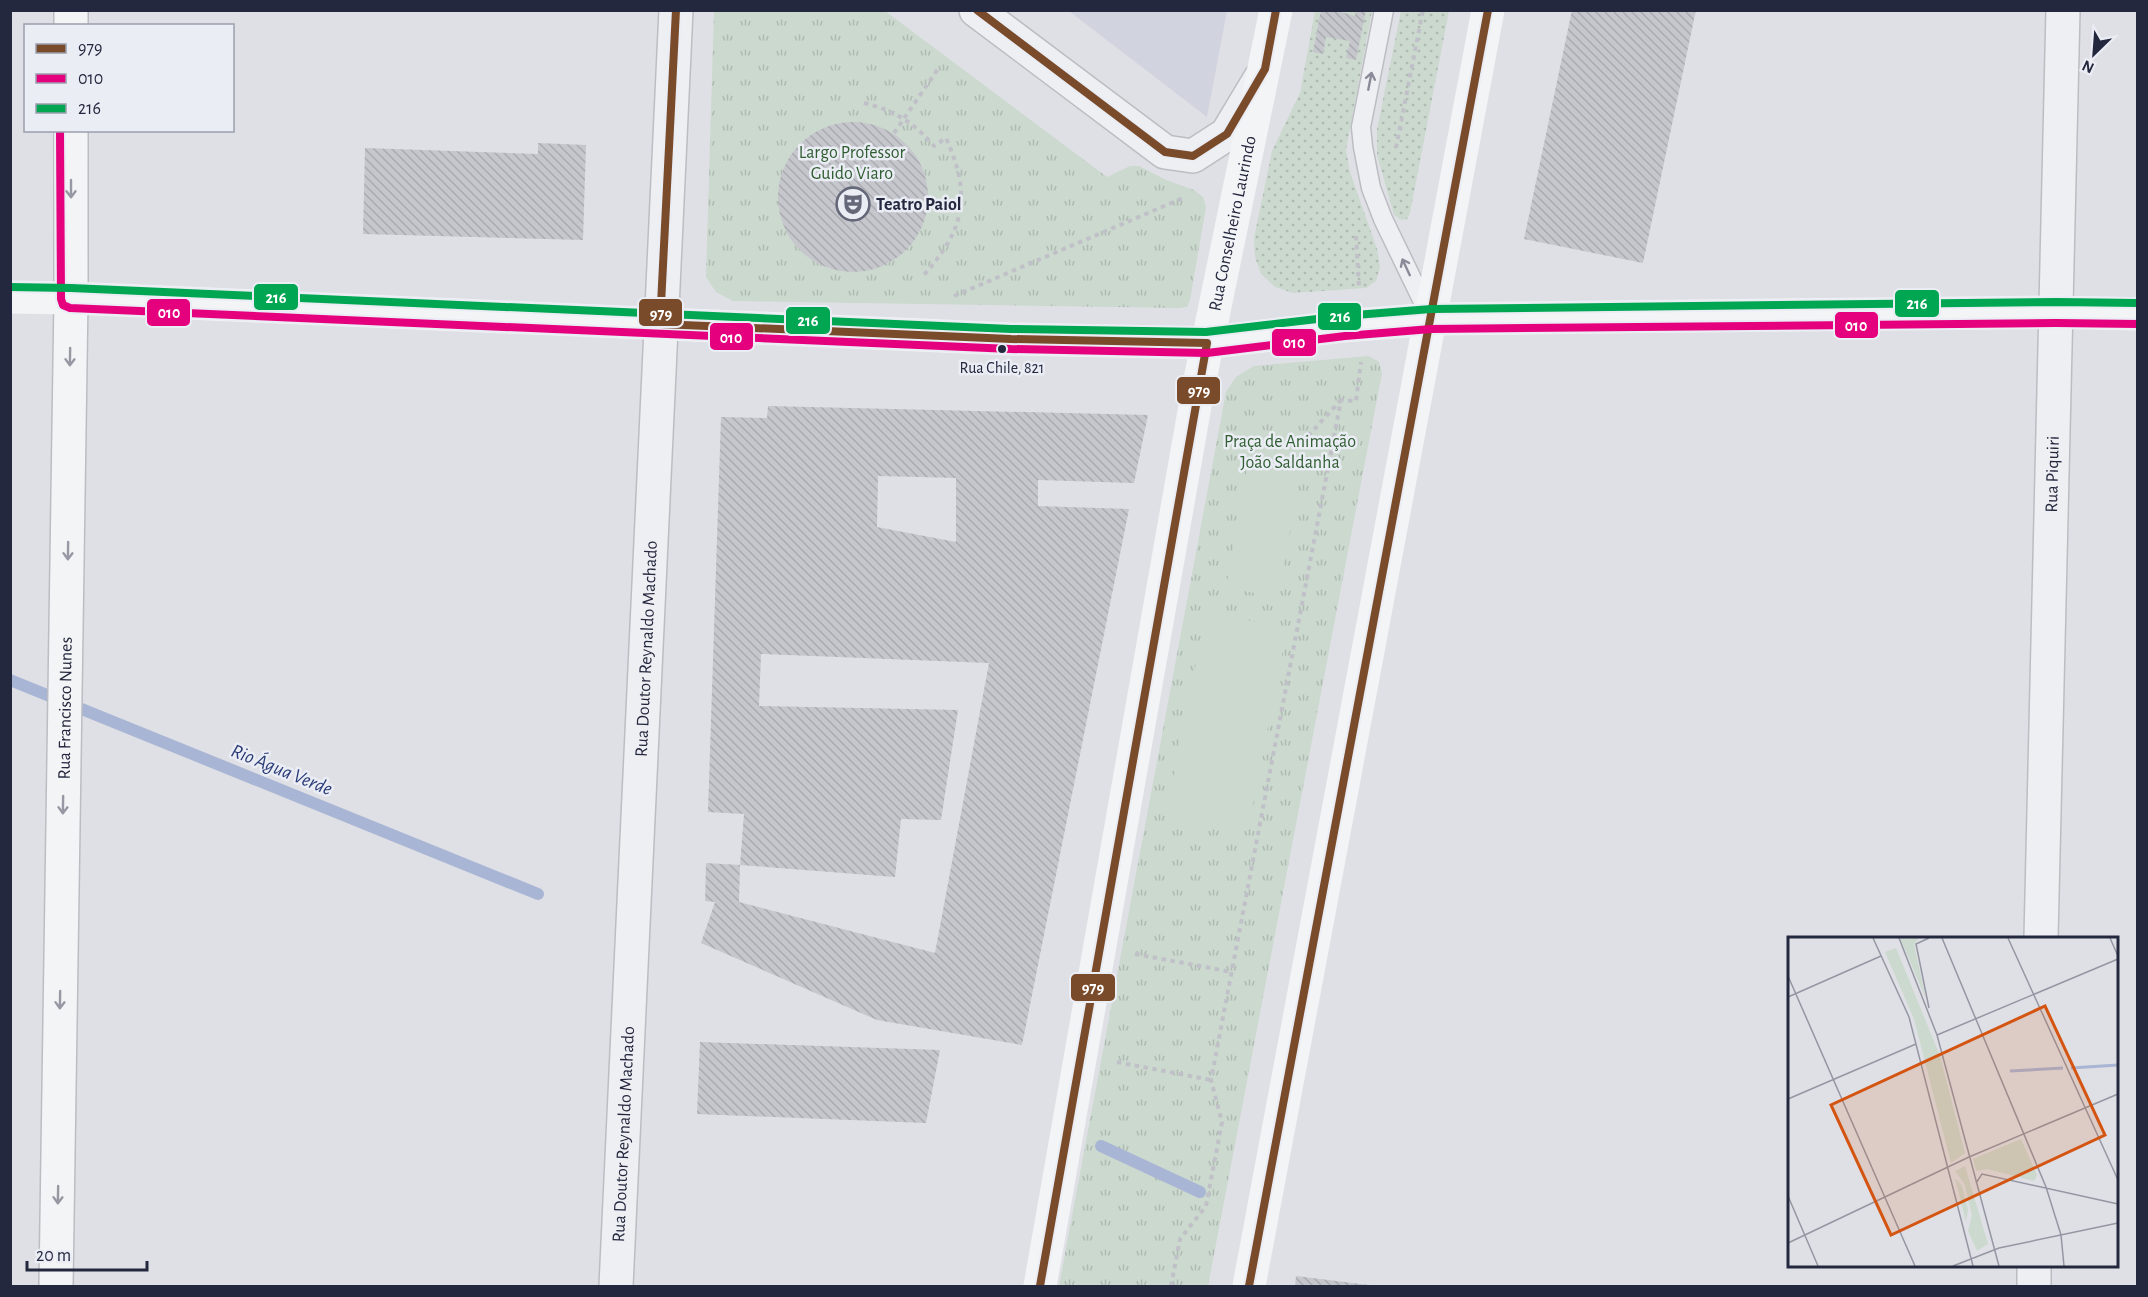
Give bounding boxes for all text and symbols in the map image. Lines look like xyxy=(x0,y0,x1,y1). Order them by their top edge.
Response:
legend xyxy=(24,24,234,132)
north arrow xyxy=(2064,24,2124,84)
text: 979 xyxy=(78,40,102,58)
text: N xyxy=(2080,57,2097,76)
text: 010 xyxy=(78,70,103,88)
one-way arrow xyxy=(1365,72,1376,91)
text: 216 xyxy=(78,100,101,118)
street label: Rua Conselheiro Laurindo xyxy=(1206,134,1260,313)
park label: Largo Professor Guido Viaro xyxy=(799,144,905,183)
one-way arrow xyxy=(65,178,77,198)
theatre icon: Teatro Paiol xyxy=(835,186,871,222)
place label: Teatro Paiol xyxy=(876,196,962,214)
one-way arrow xyxy=(1400,258,1412,276)
line badge: 216 xyxy=(253,283,299,311)
line badge: 216 xyxy=(1894,289,1940,318)
text: 216 xyxy=(265,290,287,306)
text: 216 xyxy=(1906,296,1928,312)
line badge: 010 xyxy=(146,298,191,327)
line badge: 979 xyxy=(638,298,683,327)
line badge: 216 xyxy=(1317,302,1362,331)
text: 010 xyxy=(158,305,180,321)
text: 979 xyxy=(650,306,672,322)
line badge: 216 xyxy=(785,306,831,335)
text: 216 xyxy=(1329,309,1351,325)
line badge: 010 xyxy=(1834,311,1879,339)
text: 216 xyxy=(797,313,819,329)
text: 010 xyxy=(1845,318,1867,334)
line badge: 010 xyxy=(709,322,754,351)
line badge: 010 xyxy=(1271,328,1317,357)
text: 010 xyxy=(720,330,742,346)
text: 010 xyxy=(1283,335,1305,351)
marker: Rua Chile, 821 xyxy=(996,343,1008,355)
one-way arrow xyxy=(64,346,76,366)
place label: Rua Chile, 821 xyxy=(960,360,1044,376)
line badge: 979 xyxy=(1176,376,1221,405)
text: 979 xyxy=(1188,383,1210,399)
park label: Praça de Animação João Saldanha xyxy=(1224,433,1356,472)
street label: Rua Piquiri xyxy=(2043,436,2063,513)
street label: Rua Doutor Reynaldo Machado xyxy=(633,540,661,757)
one-way arrow xyxy=(62,541,74,561)
street label: Rua Francisco Nunes xyxy=(56,637,76,779)
water label: Rio Água Verde xyxy=(228,740,336,799)
one-way arrow xyxy=(57,795,69,815)
inset map xyxy=(1788,937,2118,1267)
line badge: 979 xyxy=(1070,973,1116,1002)
text: 979 xyxy=(1082,980,1104,996)
one-way arrow xyxy=(54,990,66,1010)
street label: Rua Doutor Reynaldo Machado xyxy=(610,1025,638,1243)
one-way arrow xyxy=(52,1185,64,1205)
scale bar xyxy=(27,1234,147,1272)
text: 20 m xyxy=(36,1247,71,1265)

